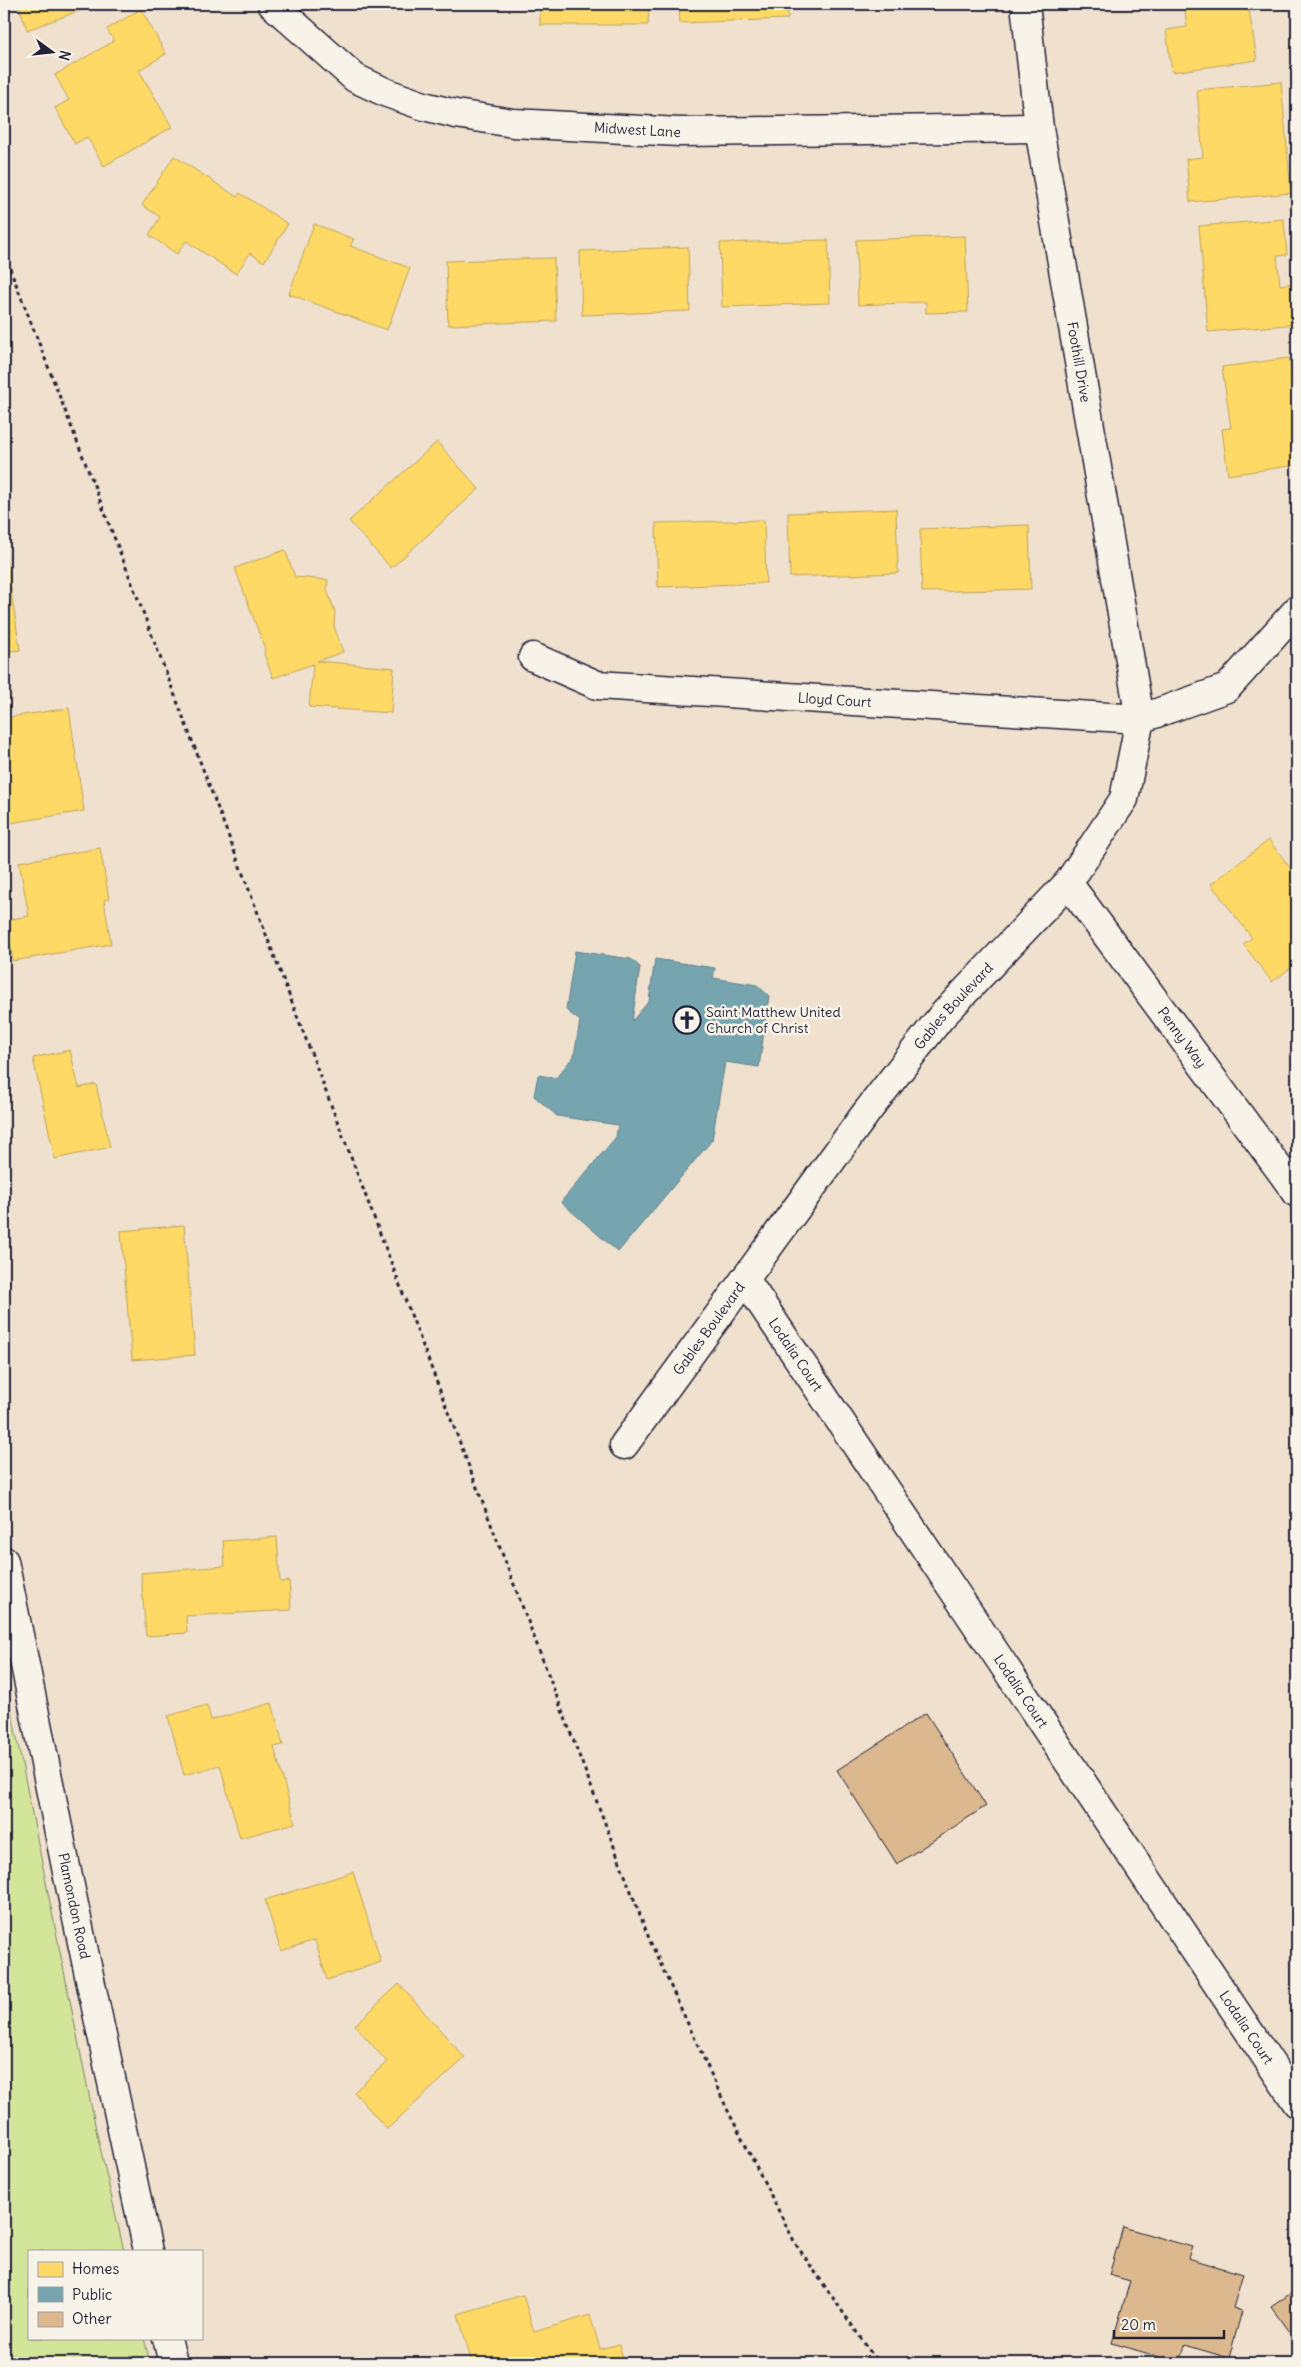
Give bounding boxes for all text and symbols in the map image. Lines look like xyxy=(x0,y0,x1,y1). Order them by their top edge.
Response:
north arrow xyxy=(28,28,78,78)
text: N xyxy=(55,48,75,62)
street label: Midwest Lane xyxy=(594,118,681,141)
street label: Foothill Drive xyxy=(1063,320,1095,404)
street label: Lloyd Court xyxy=(797,689,872,711)
street label: Gables Boulevard xyxy=(910,959,997,1053)
place label: Saint Matthew United Church of Christ xyxy=(706,1003,841,1037)
street label: Penny Way xyxy=(1154,1004,1210,1071)
church icon: Saint Matthew United Church of Christ xyxy=(672,1005,702,1035)
street label: Gables Boulevard xyxy=(669,1279,749,1379)
street label: Lodalia Court xyxy=(765,1314,827,1395)
street label: Lodalia Court xyxy=(990,1651,1052,1732)
street label: Plamondon Road xyxy=(54,1851,94,1961)
street label: Lodalia Court xyxy=(1215,1987,1278,2068)
legend xyxy=(28,2250,202,2340)
text: Homes xyxy=(72,2259,119,2278)
text: Public xyxy=(72,2285,113,2304)
scale bar xyxy=(1114,2307,1224,2339)
text: Other xyxy=(72,2309,112,2328)
text: 20 m xyxy=(1121,2315,1156,2334)

